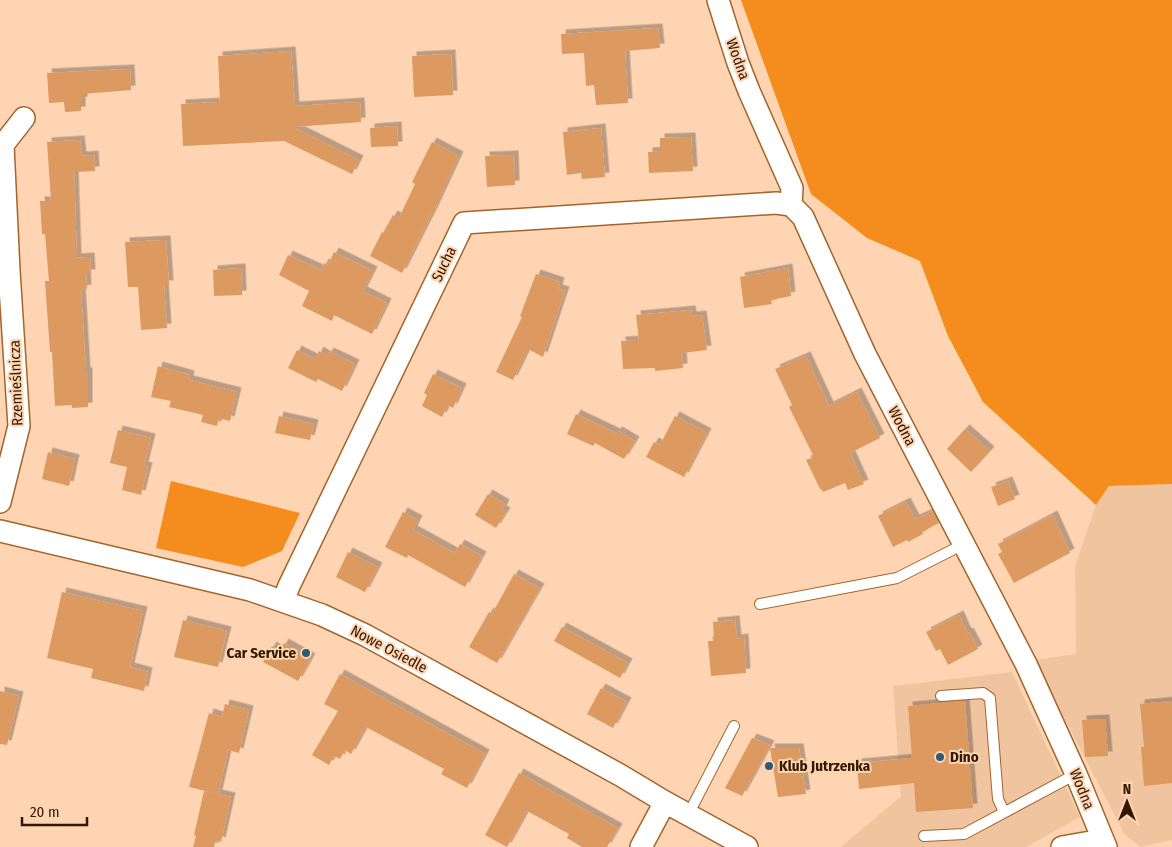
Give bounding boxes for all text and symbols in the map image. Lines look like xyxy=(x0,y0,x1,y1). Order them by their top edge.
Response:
street label: Wodna xyxy=(722,36,754,82)
street label: Sucha xyxy=(428,243,460,285)
street label: Rzemieślnicza xyxy=(6,340,26,426)
street label: Wodna xyxy=(884,403,920,449)
street label: Nowe Osiedle xyxy=(348,621,430,677)
place label: Car Service xyxy=(227,644,296,662)
marker: Car Service xyxy=(300,647,312,659)
place label: Dino xyxy=(950,748,979,766)
marker: Dino xyxy=(934,751,946,763)
place label: Klub Jutrzenka xyxy=(779,757,871,775)
marker: Klub Jutrzenka xyxy=(763,760,775,772)
street label: Wodna xyxy=(1066,766,1098,812)
north arrow xyxy=(1102,777,1152,827)
text: N xyxy=(1123,781,1131,798)
scale bar xyxy=(22,794,88,826)
text: 20 m xyxy=(30,803,60,821)

